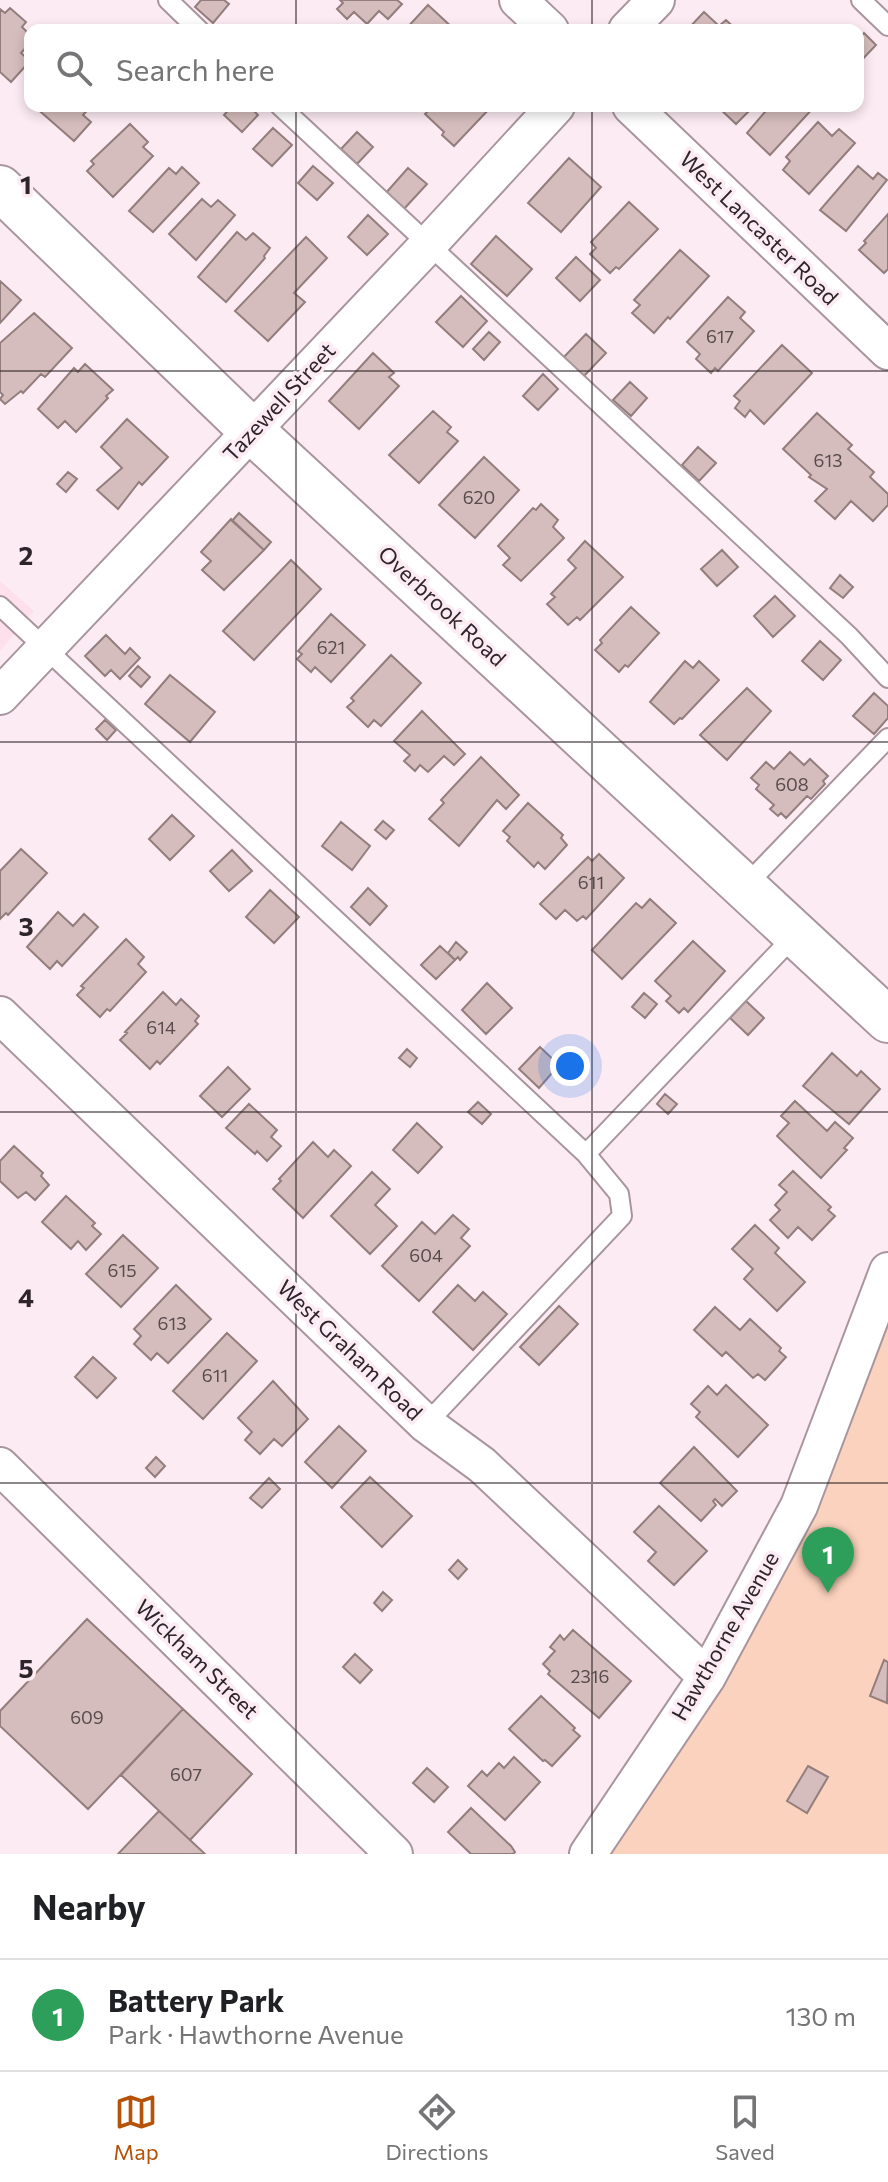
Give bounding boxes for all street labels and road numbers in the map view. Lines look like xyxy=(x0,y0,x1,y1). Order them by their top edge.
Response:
street label: West Lancaster Road xyxy=(675,145,844,310)
street label: Tazewell Street xyxy=(217,337,340,467)
street label: Overbrook Road xyxy=(373,540,512,672)
street label: West Graham Road xyxy=(272,1274,428,1426)
street label: Hawthorne Avenue xyxy=(665,1546,784,1725)
street label: Wickham Street xyxy=(130,1593,264,1724)

